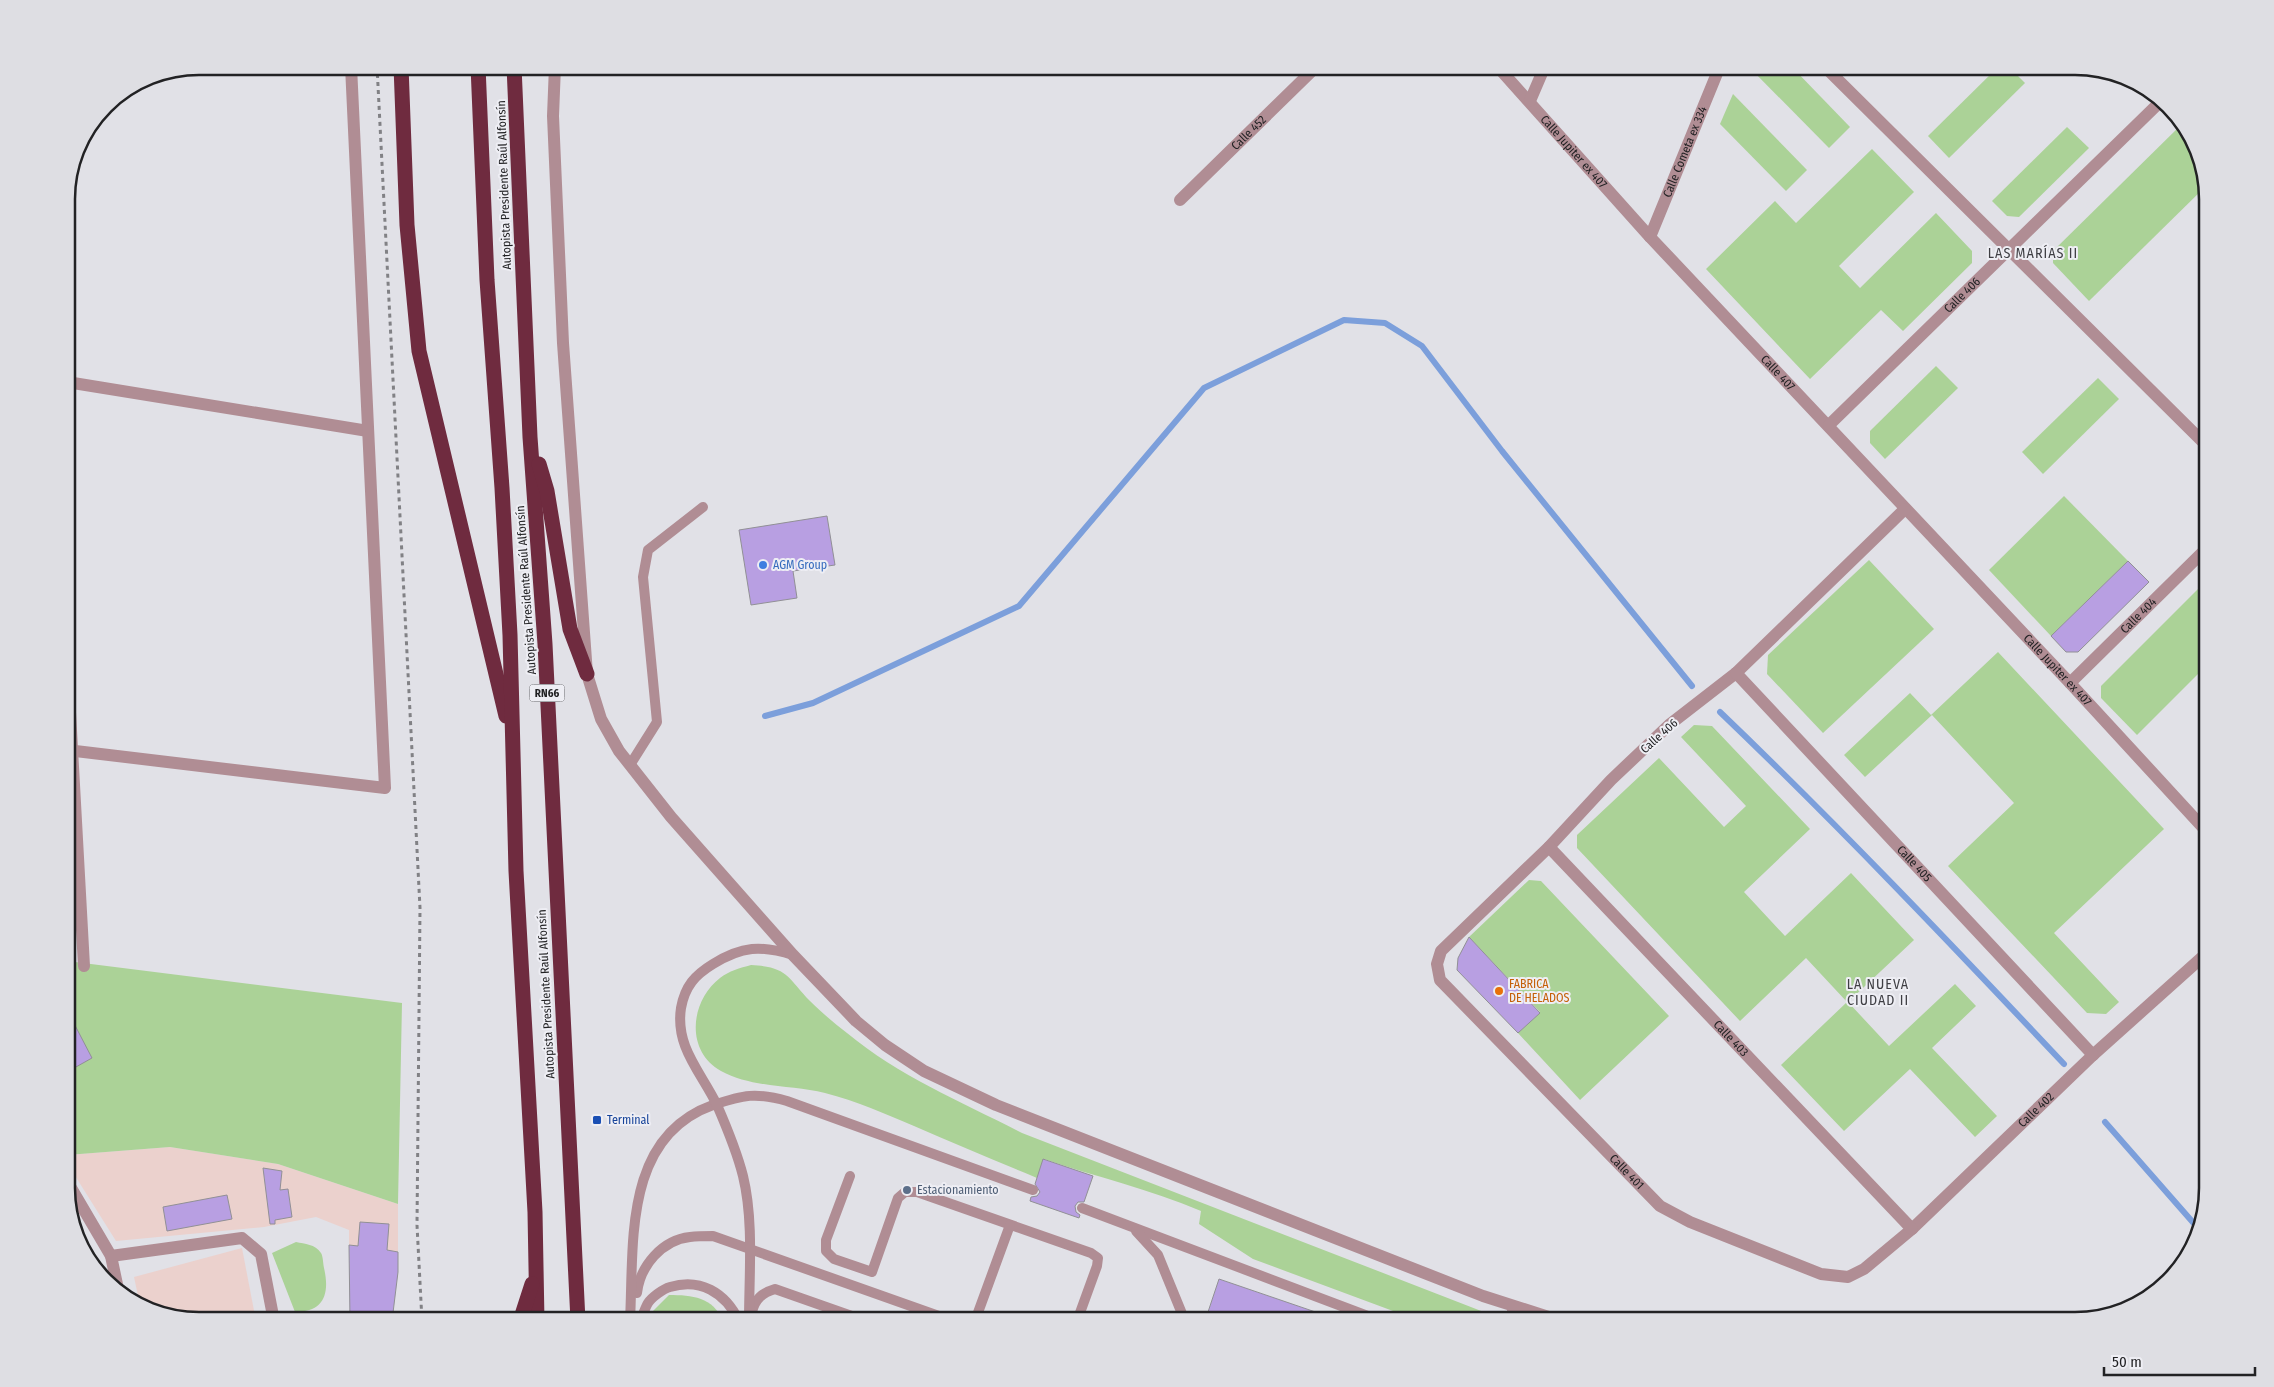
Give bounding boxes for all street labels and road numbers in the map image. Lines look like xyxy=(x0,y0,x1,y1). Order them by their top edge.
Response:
street label: Autopista Presidente Raúl Alfonsín xyxy=(494,100,514,270)
street label: Calle Cometa ex 334 xyxy=(1660,104,1710,199)
street label: Calle Jupiter ex 407 xyxy=(1537,112,1610,191)
street label: Calle 452 xyxy=(1228,113,1269,153)
street label: Calle 406 xyxy=(1941,274,1983,316)
street label: Calle 407 xyxy=(1758,352,1798,394)
street label: Autopista Presidente Raúl Alfonsín xyxy=(513,505,539,675)
street label: Calle 404 xyxy=(2118,595,2159,636)
street label: Calle Jupiter ex 407 xyxy=(2021,631,2095,709)
road number: RN66 xyxy=(530,684,564,701)
street label: Calle 406 xyxy=(1638,716,1680,756)
street label: Calle 405 xyxy=(1894,843,1935,885)
street label: Autopista Presidente Raúl Alfonsín xyxy=(535,909,557,1079)
street label: Calle 403 xyxy=(1711,1018,1751,1059)
street label: Calle 402 xyxy=(2015,1090,2057,1130)
street label: Calle 401 xyxy=(1607,1151,1647,1192)

